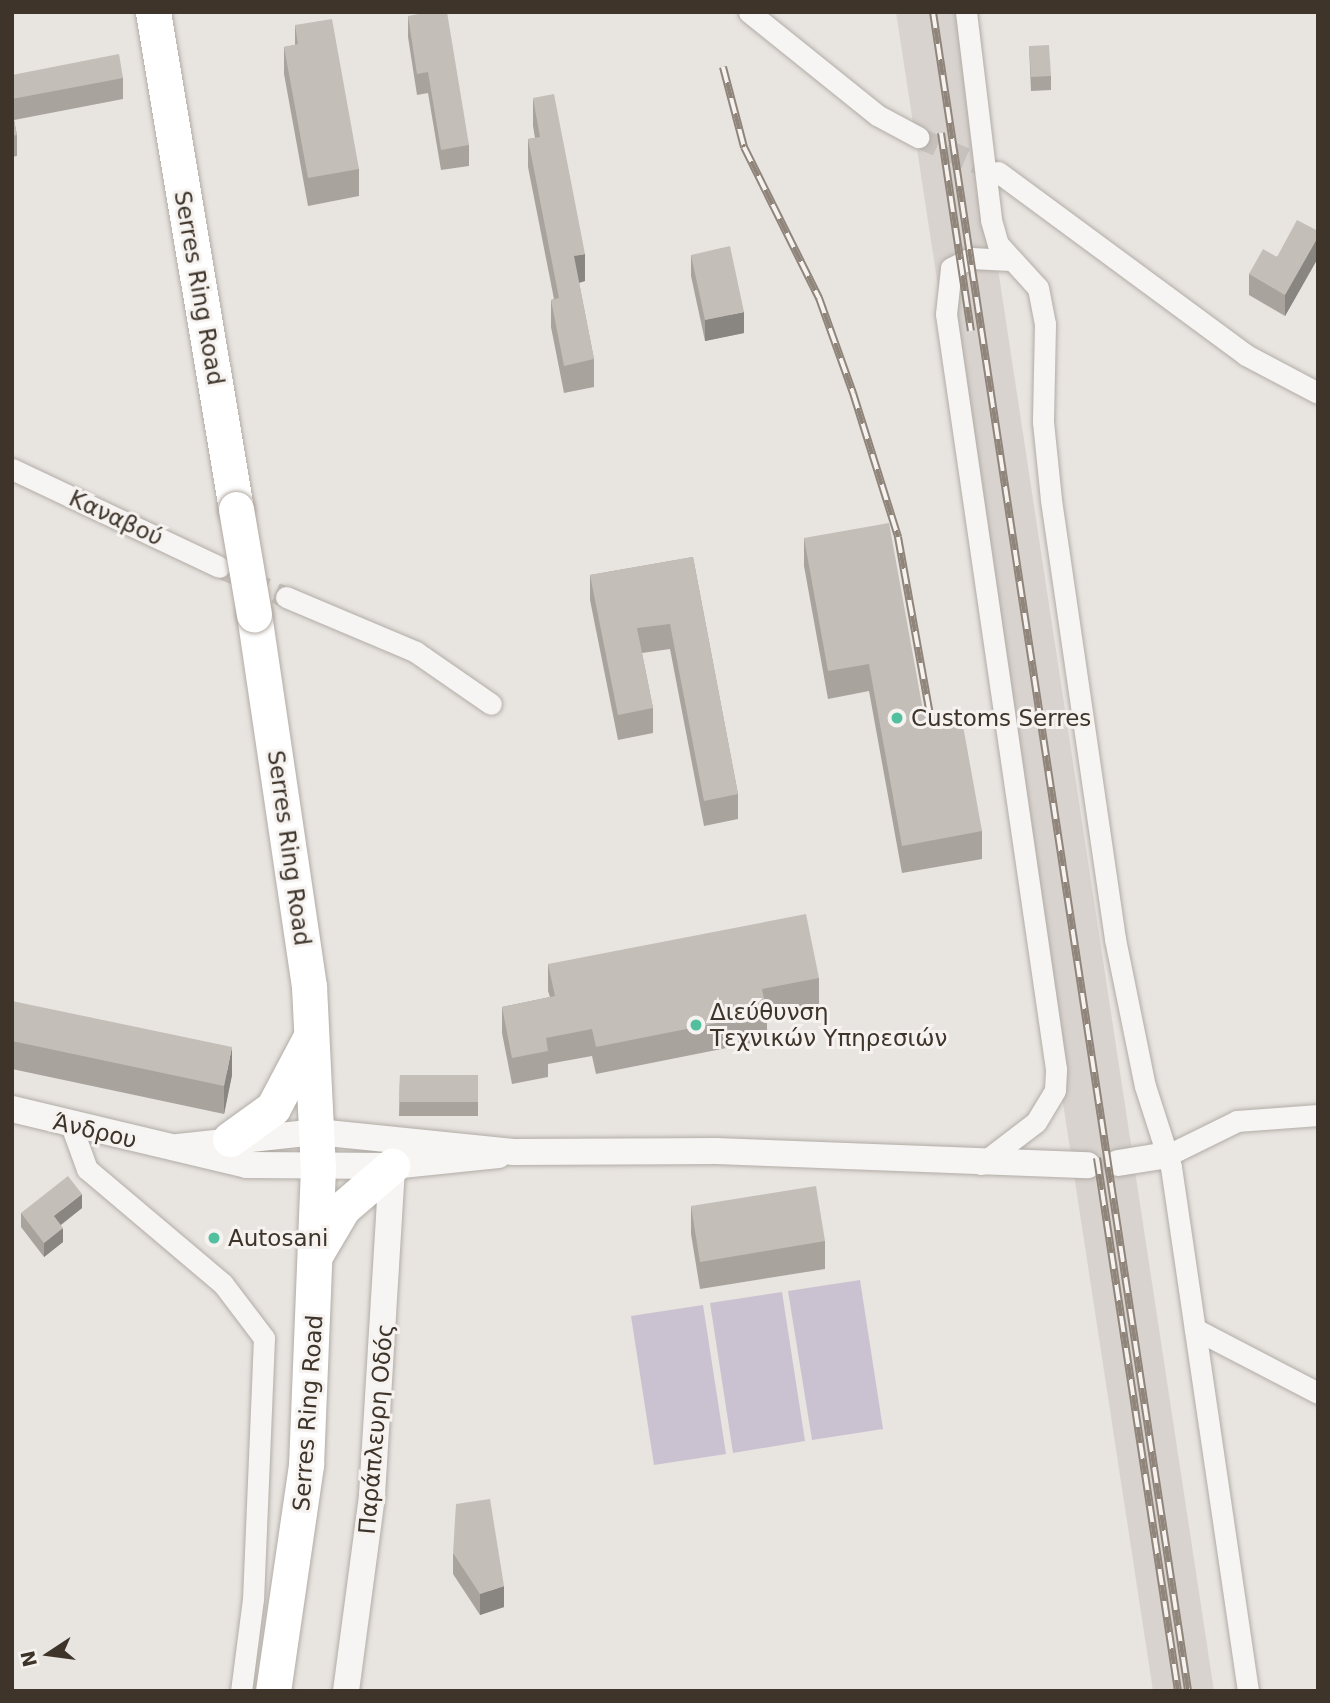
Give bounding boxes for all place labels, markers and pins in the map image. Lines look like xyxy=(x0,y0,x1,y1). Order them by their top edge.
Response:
place label: Customs Serres xyxy=(911,704,1091,732)
marker: Customs Serres xyxy=(889,710,905,726)
place label: Διεύθυνση Τεχνικών Υπηρεσιών xyxy=(710,998,947,1052)
marker: Διεύθυνση Τεχνικών Υπηρεσιών xyxy=(688,1017,704,1033)
place label: Autosani xyxy=(228,1224,328,1252)
marker: Autosani xyxy=(206,1230,222,1246)

